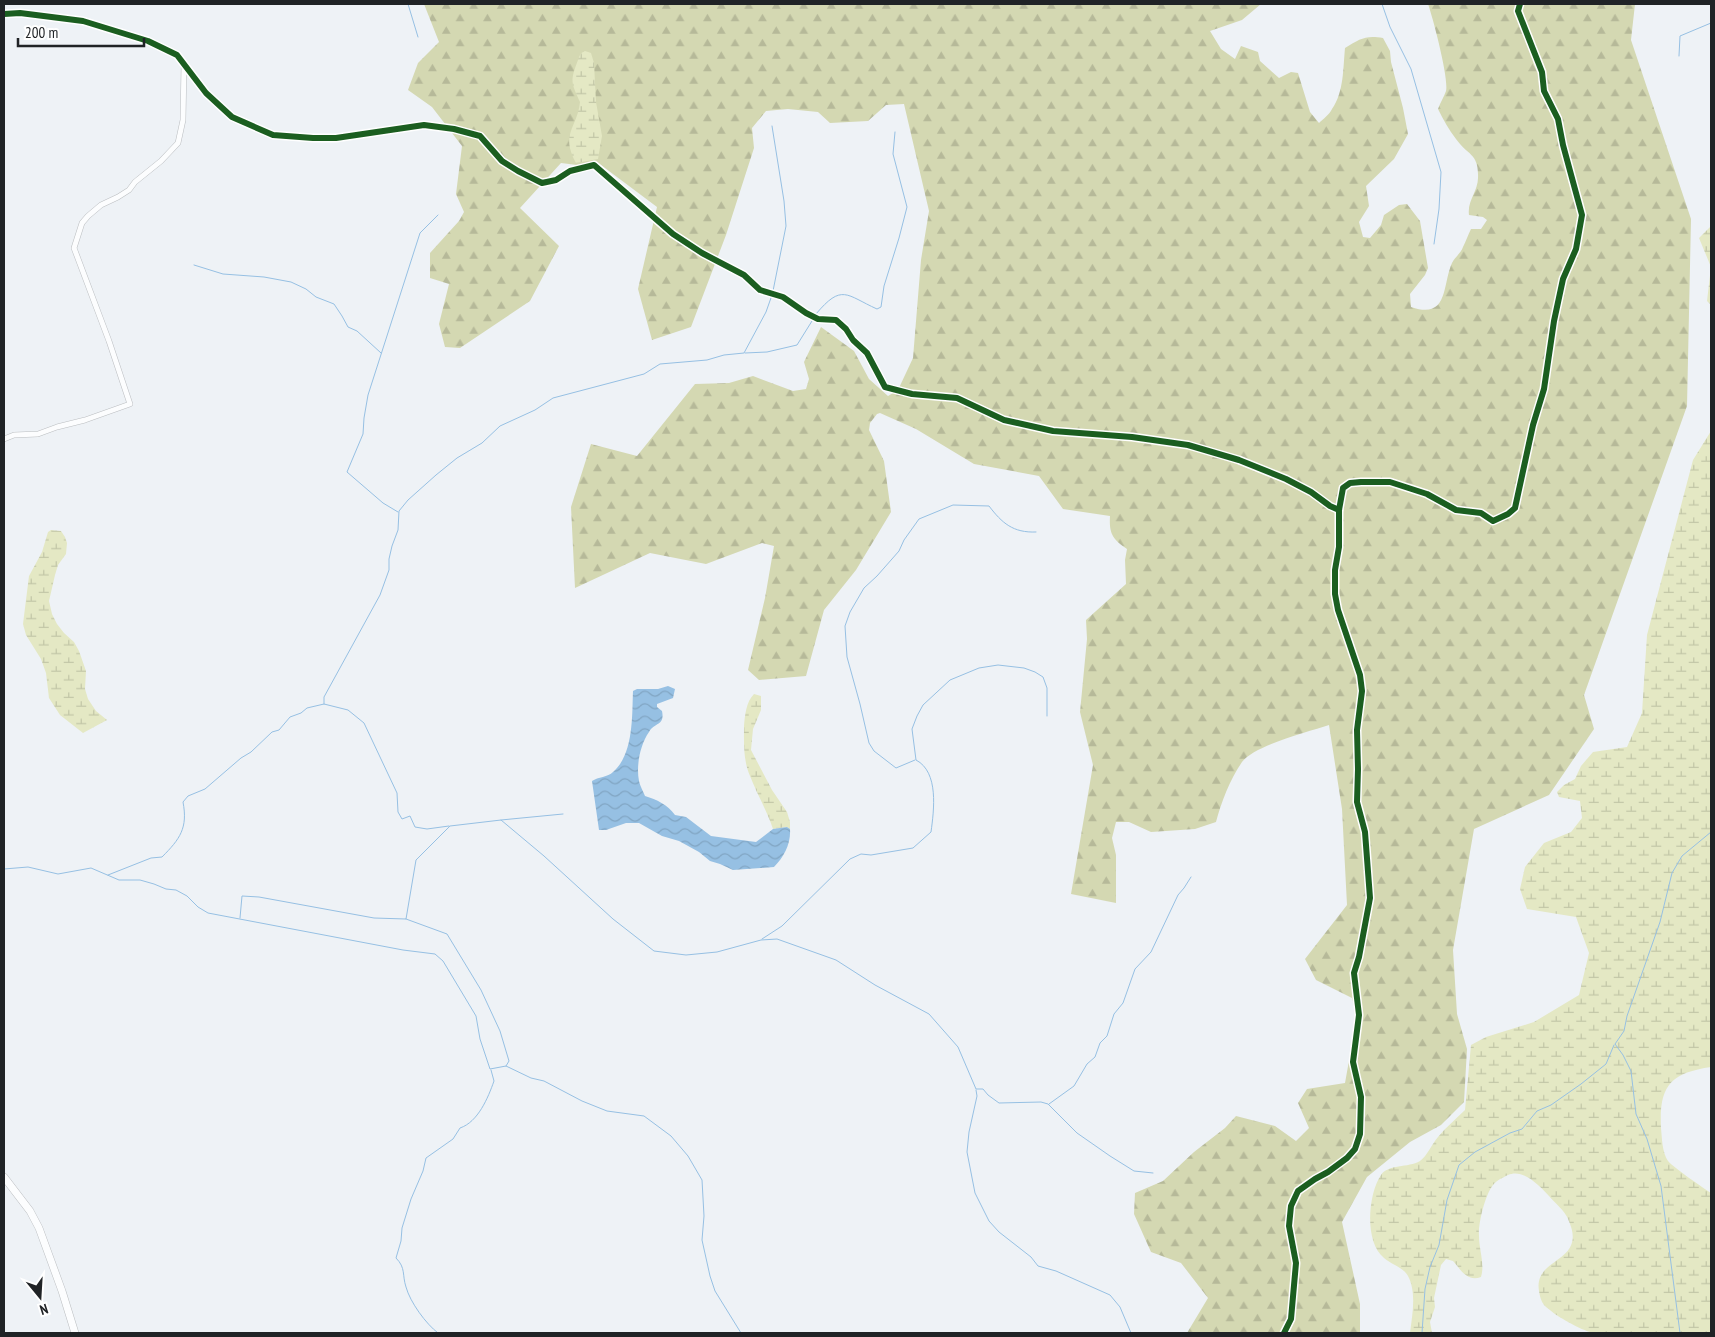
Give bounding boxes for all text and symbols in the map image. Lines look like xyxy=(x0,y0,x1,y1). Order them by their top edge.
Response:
scale bar xyxy=(18,15,144,47)
text: 200 m xyxy=(25,23,58,42)
north arrow xyxy=(15,1272,65,1322)
text: N xyxy=(38,1300,50,1319)

